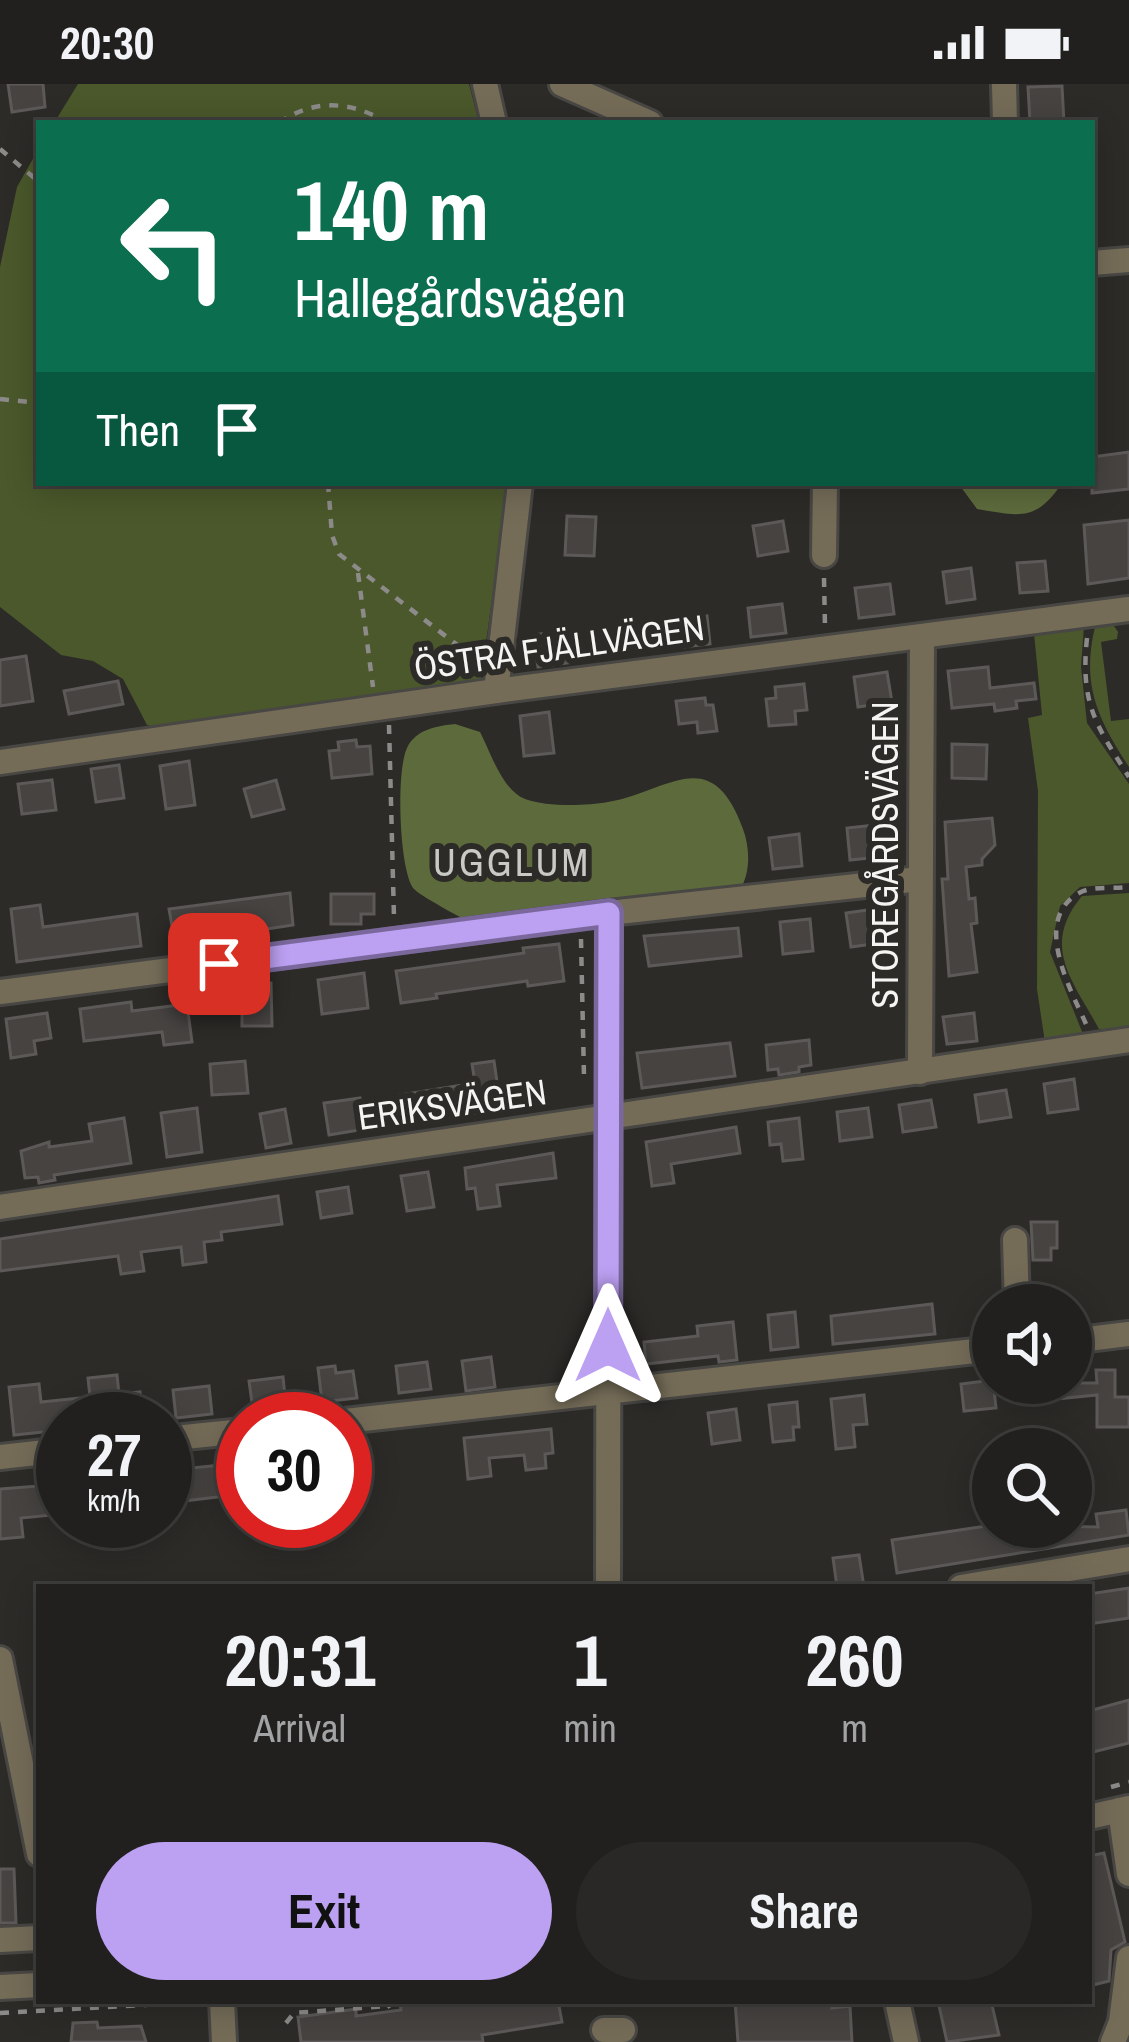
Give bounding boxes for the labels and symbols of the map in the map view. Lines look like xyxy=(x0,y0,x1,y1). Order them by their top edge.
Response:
street label: ÖSTRA FJÄLLVÄGEN xyxy=(411,603,707,691)
street label: STOREGÅRDSVÄGEN xyxy=(861,701,909,1009)
district label: UGGLUM xyxy=(433,836,591,888)
pin xyxy=(168,913,270,1015)
street label: ERIKSVÄGEN xyxy=(355,1067,549,1141)
position arrow xyxy=(545,1283,671,1409)
speed limit sign: 30 xyxy=(216,1392,372,1548)

